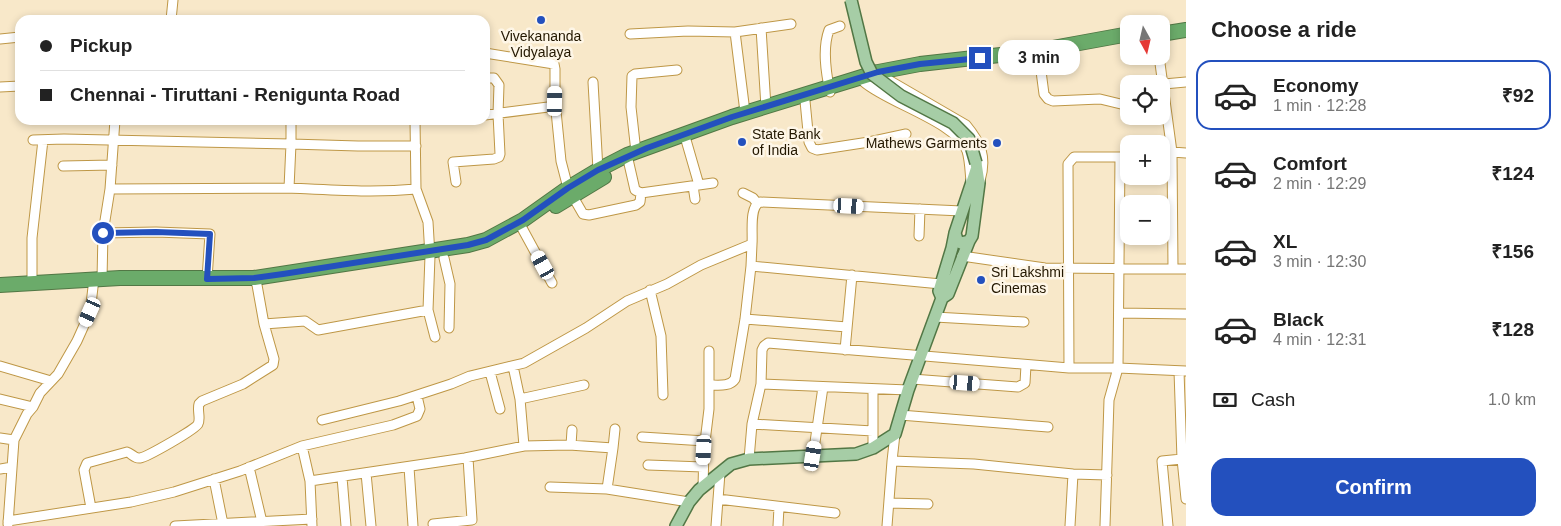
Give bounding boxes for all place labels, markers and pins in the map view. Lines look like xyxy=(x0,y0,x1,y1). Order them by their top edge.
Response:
marker: Vivekananda Vidyalaya xyxy=(535,14,547,26)
place label: Vivekananda Vidyalaya xyxy=(501,28,582,60)
place label: State Bank of India xyxy=(752,126,821,158)
place label: Mathews Garments xyxy=(866,135,987,151)
marker: State Bank of India xyxy=(736,136,748,148)
marker: Mathews Garments xyxy=(991,137,1003,149)
place label: Sri Lakshmi Cinemas xyxy=(991,264,1064,296)
marker: Sri Lakshmi Cinemas xyxy=(975,274,987,286)

